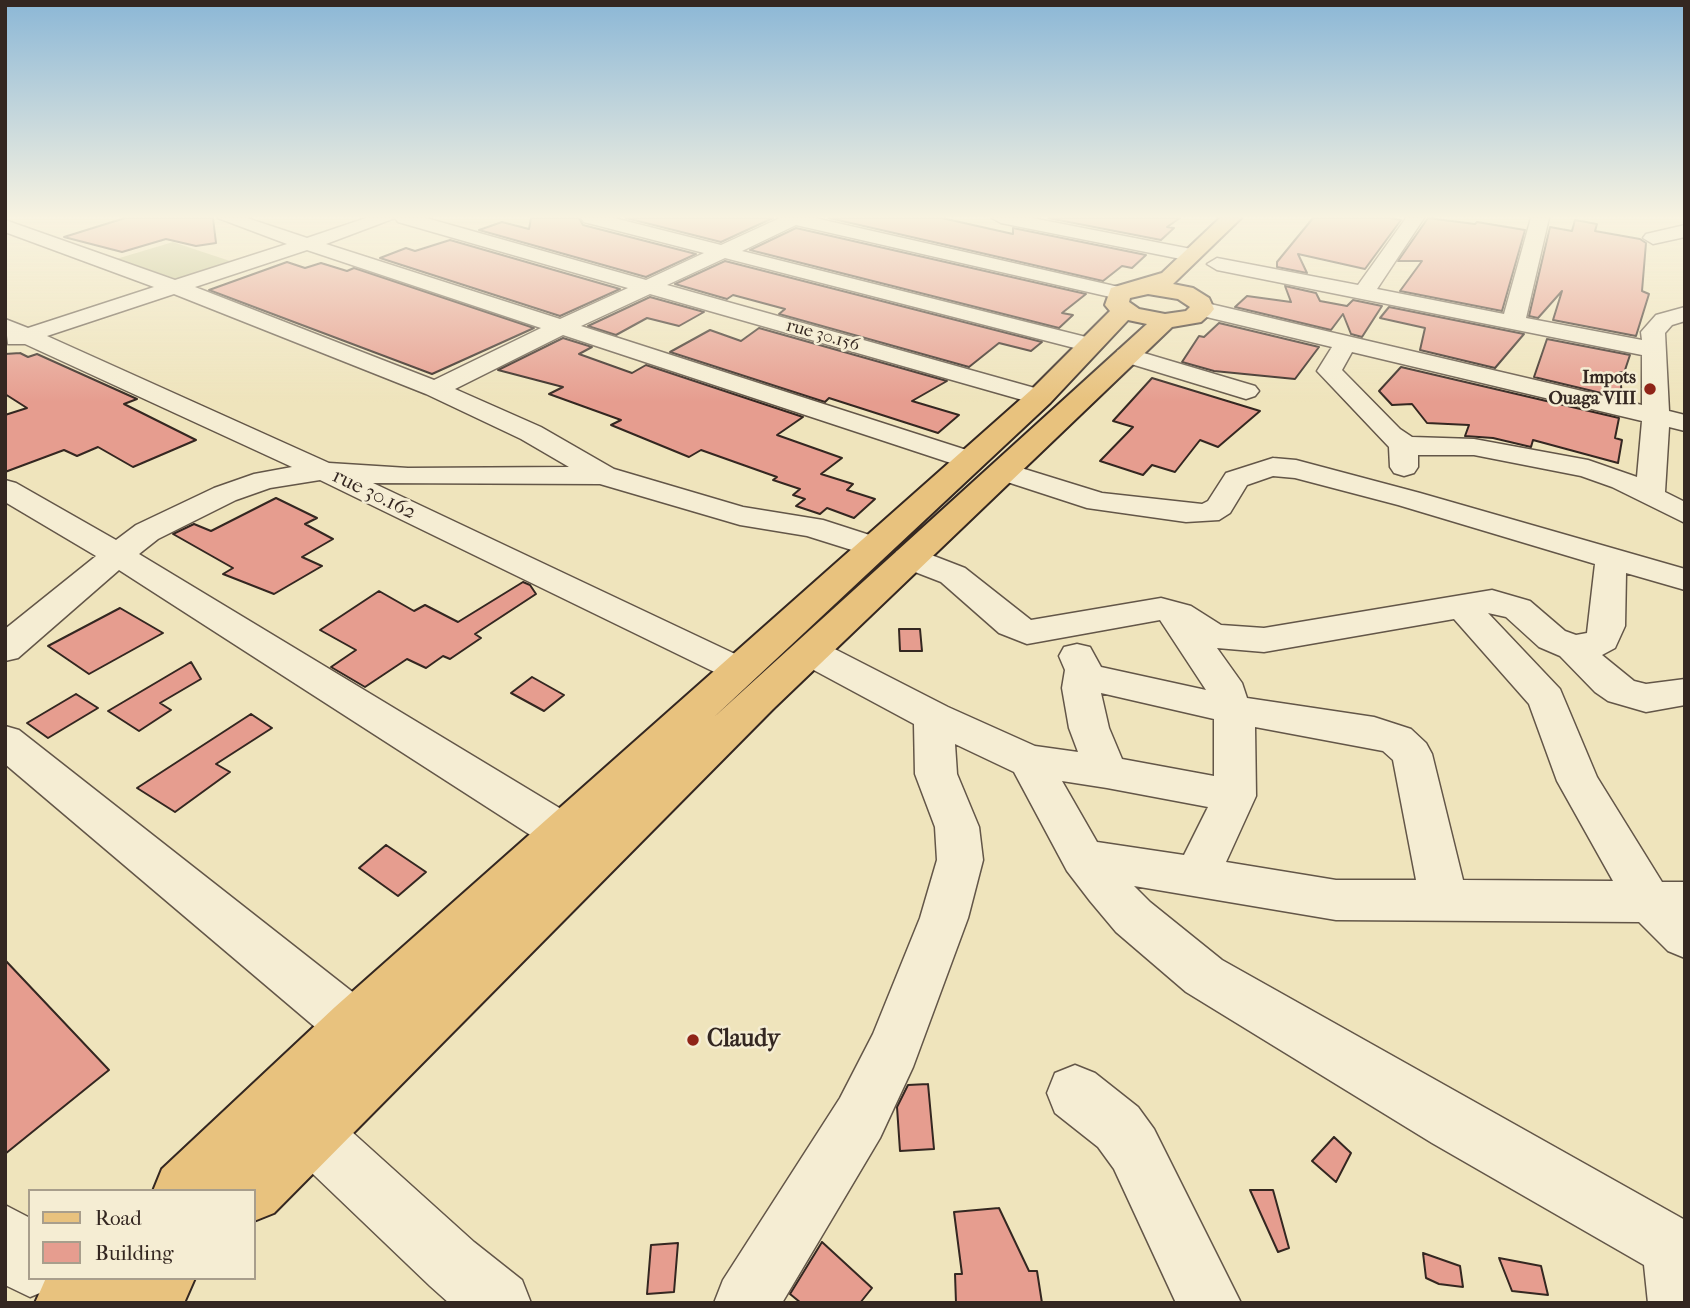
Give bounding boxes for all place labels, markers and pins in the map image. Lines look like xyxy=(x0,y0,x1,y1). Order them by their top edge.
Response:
place label: Impots Ouaga VIII xyxy=(1549,368,1636,410)
marker: Impots Ouaga VIII xyxy=(1642,381,1658,397)
place label: Claudy xyxy=(707,1026,780,1054)
marker: Claudy xyxy=(685,1032,701,1048)

